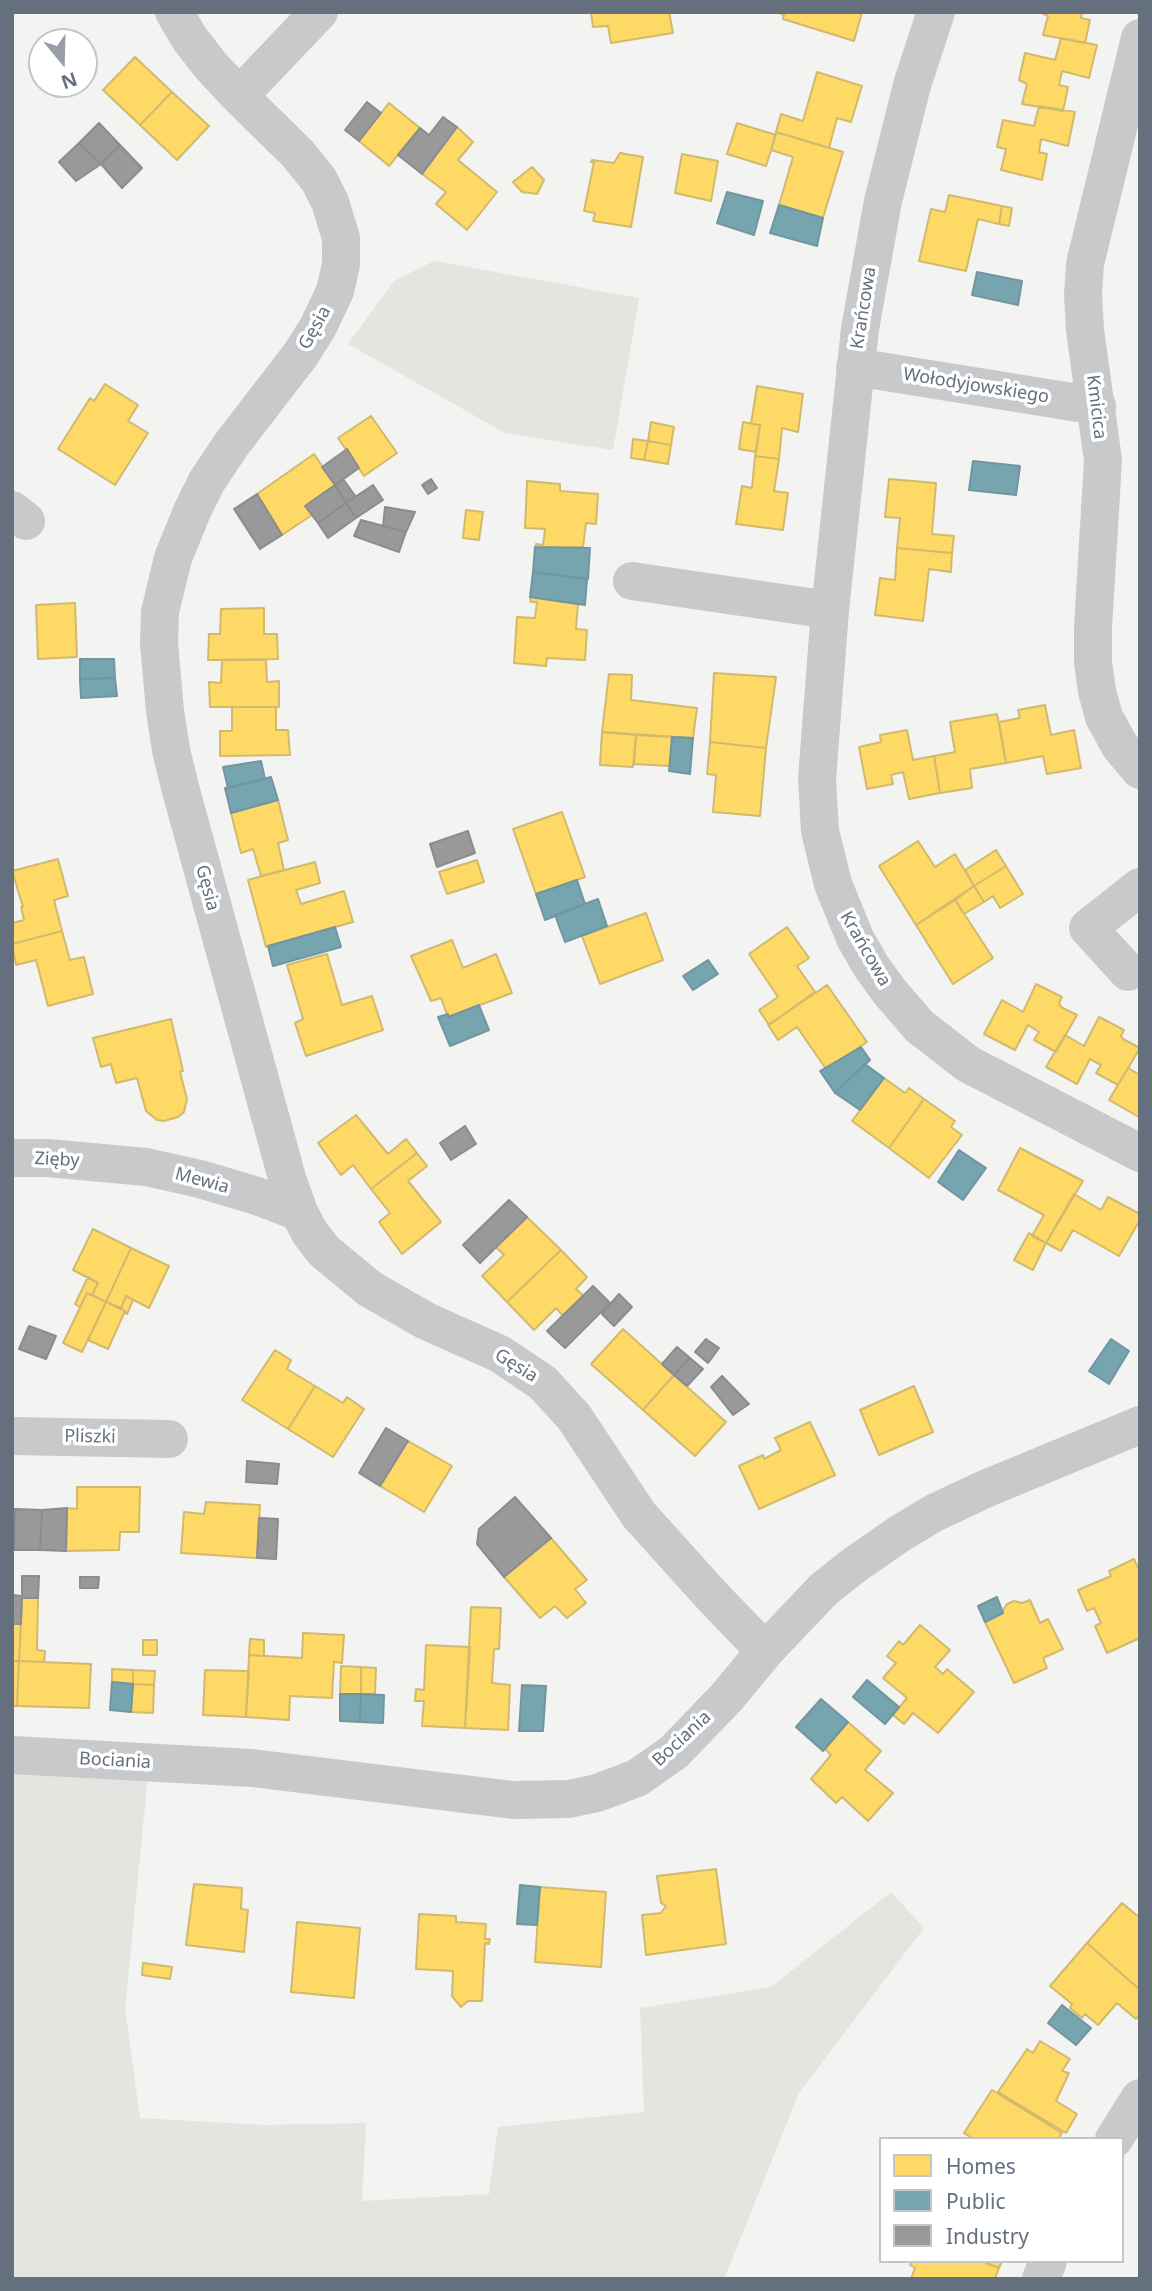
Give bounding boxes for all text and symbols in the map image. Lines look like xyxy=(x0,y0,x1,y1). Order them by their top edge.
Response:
north arrow xyxy=(28,28,98,98)
text: N xyxy=(58,66,81,96)
street label: Krańcowa xyxy=(847,265,881,351)
street label: Gęsia xyxy=(294,302,336,354)
street label: Wołodyjowskiego xyxy=(902,364,1050,408)
street label: Kmicica xyxy=(1081,374,1111,440)
street label: Gęsia xyxy=(191,863,223,913)
street label: Krańcowa xyxy=(835,908,895,990)
street label: Zięby xyxy=(34,1148,80,1172)
street label: Mewia xyxy=(173,1163,231,1199)
street label: Gęsia xyxy=(491,1344,541,1388)
street label: Pliszki xyxy=(64,1426,116,1448)
street label: Bociania xyxy=(648,1707,716,1771)
street label: Bociania xyxy=(79,1748,151,1774)
legend xyxy=(879,2137,1124,2263)
text: Homes xyxy=(946,2152,1016,2180)
text: Public xyxy=(946,2187,1006,2215)
text: Industry xyxy=(946,2222,1029,2250)

